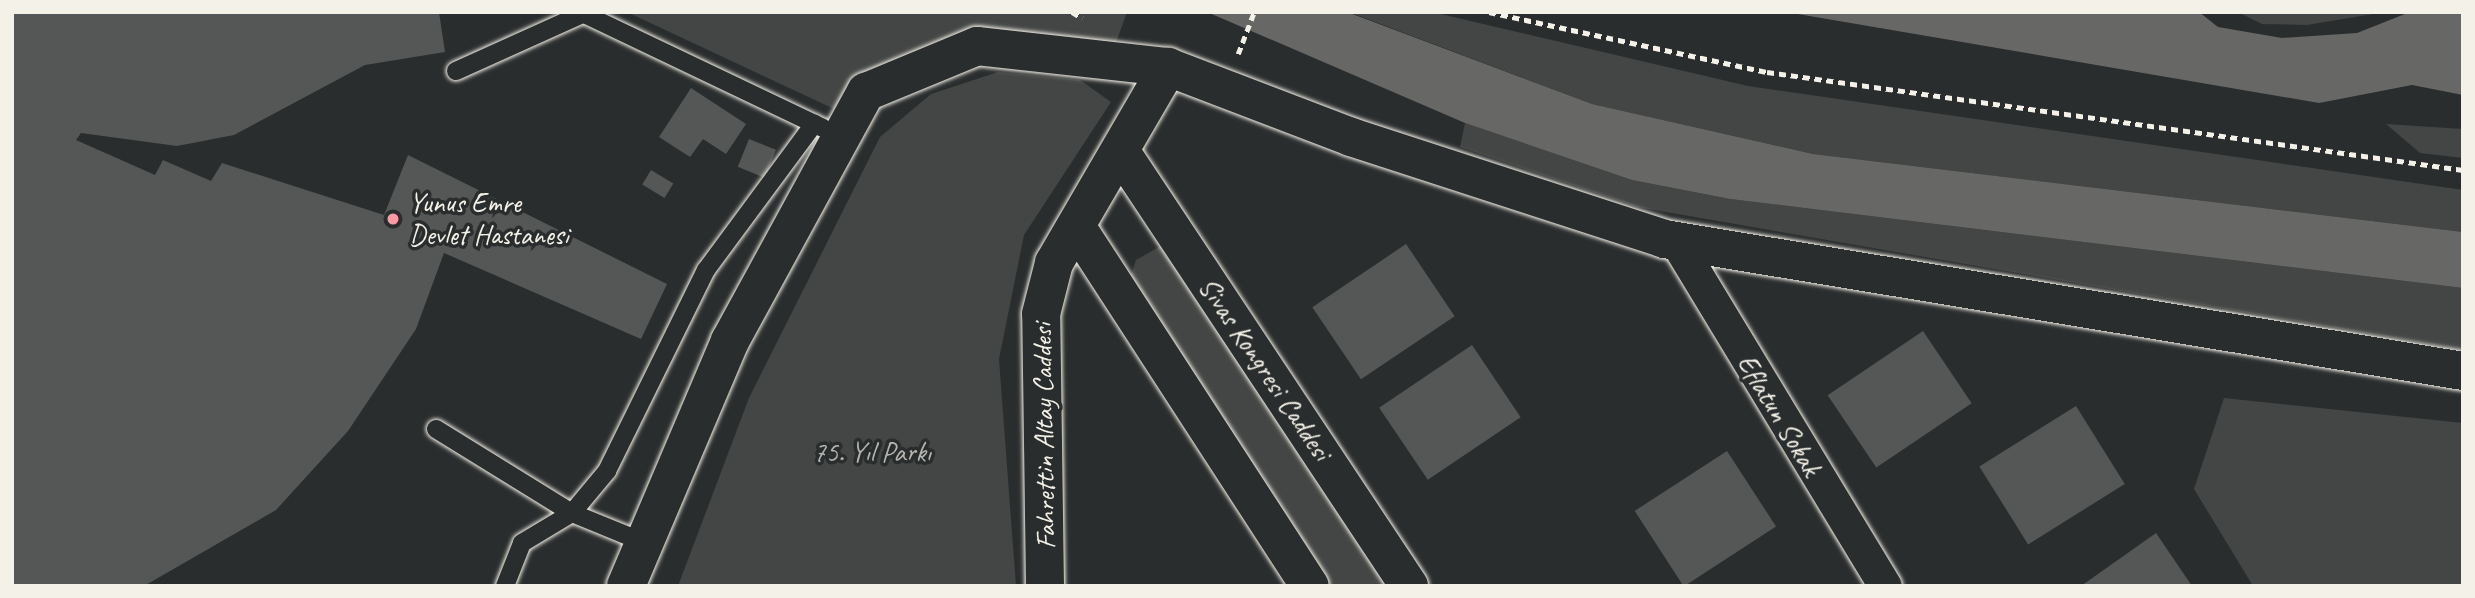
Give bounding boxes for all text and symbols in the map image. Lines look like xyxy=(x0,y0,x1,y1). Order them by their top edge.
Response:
place label: Yunus Emre Devlet Hastanesi xyxy=(409,186,568,252)
marker: Yunus Emre Devlet Hastanesi xyxy=(383,209,403,229)
street label: Sivas Kongresi Caddesi xyxy=(1191,271,1339,467)
street label: Fahrettin Altay Caddesi xyxy=(1025,322,1063,550)
street label: Eflatun Sokak xyxy=(1730,349,1828,481)
park label: 75. Yıl Parkı xyxy=(813,435,931,469)

